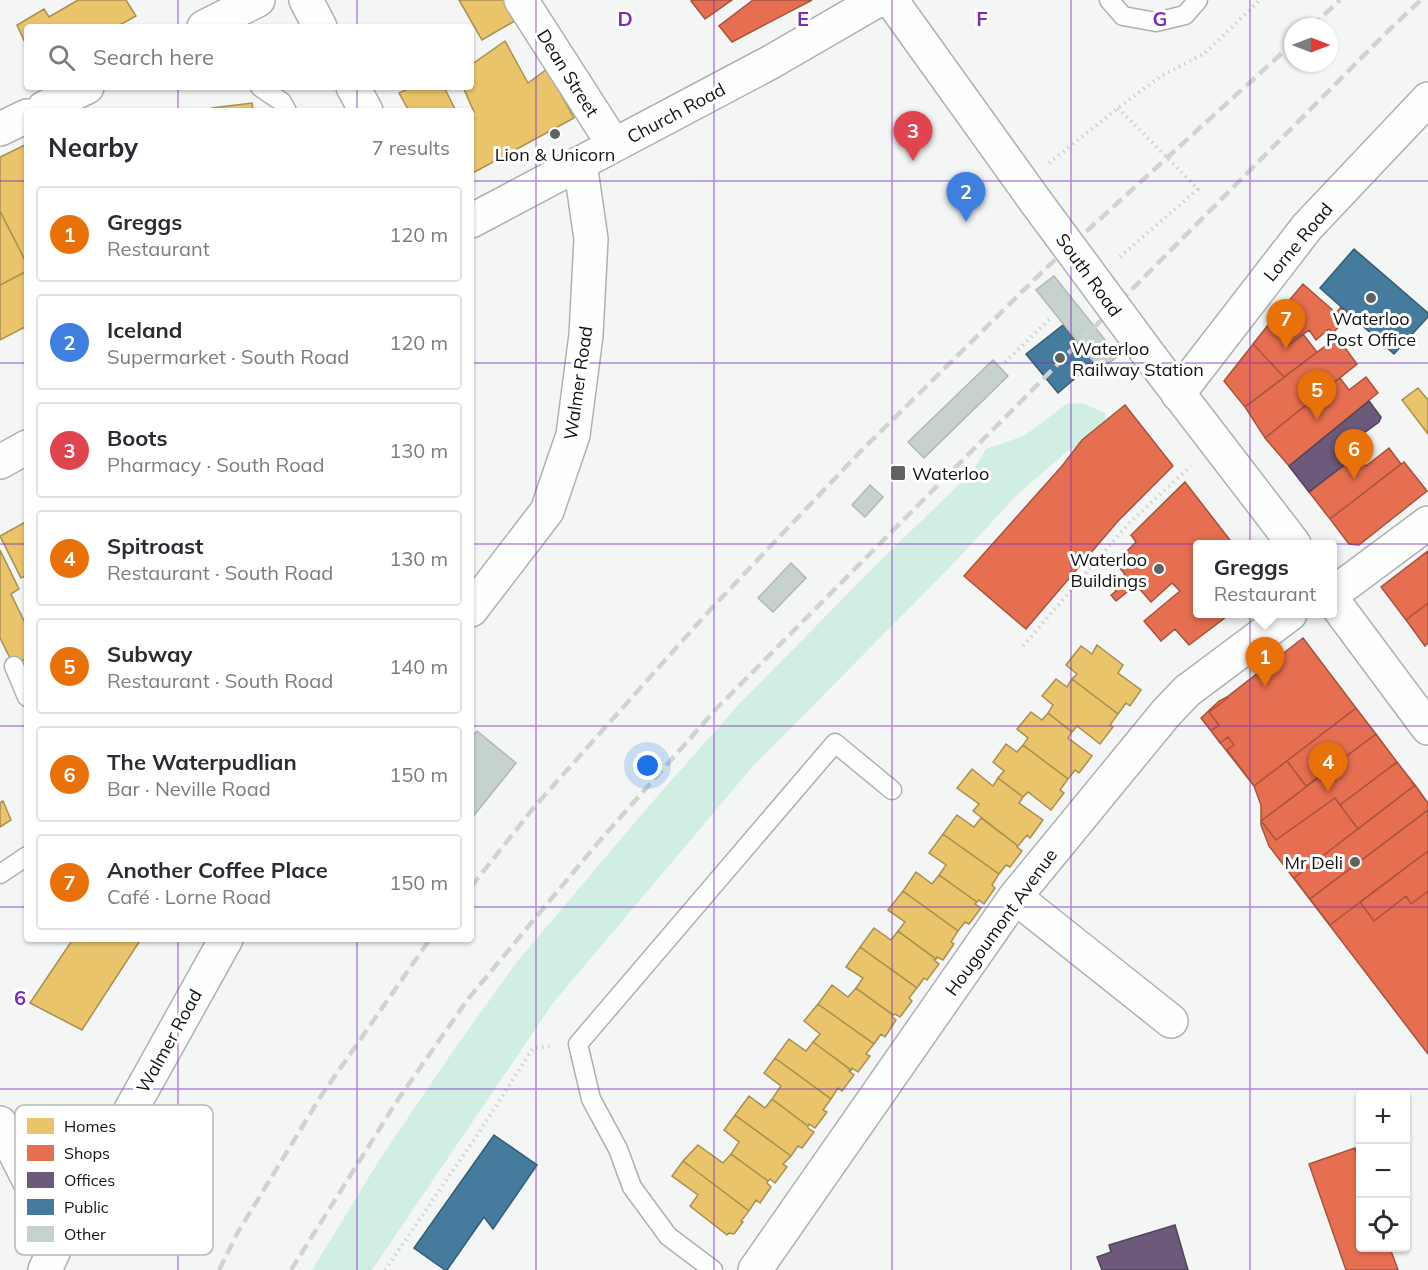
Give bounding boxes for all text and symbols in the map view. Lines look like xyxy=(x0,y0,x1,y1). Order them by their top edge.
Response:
text: D xyxy=(617,6,633,31)
text: E xyxy=(797,6,809,31)
text: F xyxy=(976,6,988,31)
text: G xyxy=(1153,6,1167,31)
north arrow xyxy=(1284,18,1338,72)
search box xyxy=(24,24,474,90)
street label: Dean Street xyxy=(532,25,604,121)
icon: search xyxy=(45,41,78,74)
text: Search here xyxy=(93,43,214,71)
street label: Church Road xyxy=(623,78,729,148)
pin: 3 xyxy=(894,112,932,161)
marker: Lion & Unicorn xyxy=(548,127,562,141)
text: Nearby xyxy=(48,131,138,164)
text: 7 results xyxy=(372,135,450,160)
place label: Lion & Unicorn xyxy=(495,143,615,166)
pin: 2 xyxy=(946,172,986,222)
street label: Lorne Road xyxy=(1258,198,1338,286)
text: Greggs xyxy=(107,208,182,236)
text: 1 xyxy=(64,222,76,247)
text: 120 m xyxy=(389,222,448,247)
street label: South Road xyxy=(1051,229,1127,321)
text: Restaurant xyxy=(107,236,210,261)
marker: Waterloo Post Office xyxy=(1364,291,1378,305)
pin: 7 xyxy=(1266,300,1306,349)
place label: Waterloo Post Office xyxy=(1326,307,1416,351)
text: Iceland xyxy=(107,316,182,344)
street label: Walmer Road xyxy=(559,324,597,442)
text: 2 xyxy=(64,330,76,355)
text: 120 m xyxy=(389,330,448,355)
place label: Waterloo Railway Station xyxy=(1072,337,1204,381)
text: Supermarket · South Road xyxy=(107,344,349,369)
marker: Waterloo Railway Station xyxy=(1053,351,1067,365)
pin: 5 xyxy=(1298,370,1336,420)
text: Boots xyxy=(107,424,167,452)
pin: 6 xyxy=(1334,430,1374,479)
text: 3 xyxy=(64,438,76,463)
text: 130 m xyxy=(389,438,448,463)
text: Pharmacy · South Road xyxy=(107,452,325,477)
place label: Waterloo xyxy=(912,462,989,485)
marker: Waterloo xyxy=(889,464,907,482)
text: Spitroast xyxy=(107,532,203,560)
popup xyxy=(1193,540,1337,618)
text: 4 xyxy=(64,546,76,571)
text: 130 m xyxy=(389,546,448,571)
place label: Waterloo Buildings xyxy=(1070,548,1147,592)
text: Greggs xyxy=(1214,553,1289,581)
text: Restaurant · South Road xyxy=(107,560,333,585)
marker: Waterloo Buildings xyxy=(1152,562,1166,576)
text: Restaurant xyxy=(1214,581,1316,606)
pin: 1 xyxy=(1246,638,1284,687)
text: Subway xyxy=(107,640,192,668)
text: 5 xyxy=(64,654,76,679)
text: 140 m xyxy=(389,654,448,679)
text: Restaurant · South Road xyxy=(107,668,333,693)
pin: 4 xyxy=(1308,742,1348,792)
text: The Waterpudlian xyxy=(107,748,297,776)
your location xyxy=(633,751,662,780)
text: 6 xyxy=(64,762,76,787)
text: 150 m xyxy=(389,762,448,787)
text: Bar · Neville Road xyxy=(107,776,271,801)
street label: Hougoumont Avenue xyxy=(940,844,1062,1000)
place label: Mr Deli xyxy=(1285,851,1343,874)
marker: Mr Deli xyxy=(1348,855,1362,869)
text: Another Coffee Place xyxy=(107,856,328,884)
text: 7 xyxy=(64,870,76,895)
text: 150 m xyxy=(389,870,448,895)
text: Café · Lorne Road xyxy=(107,884,271,909)
text: 6 xyxy=(14,985,26,1010)
street label: Walmer Road xyxy=(131,985,207,1097)
map controls xyxy=(1356,1090,1410,1252)
button: + xyxy=(1356,1090,1410,1144)
legend xyxy=(15,1105,213,1255)
text: Homes xyxy=(64,1116,116,1136)
text: Shops xyxy=(64,1143,110,1163)
button: − xyxy=(1356,1144,1410,1198)
text: Offices xyxy=(64,1170,115,1190)
text: Public xyxy=(64,1197,109,1217)
button: locate xyxy=(1356,1198,1410,1252)
text: Other xyxy=(64,1224,106,1244)

